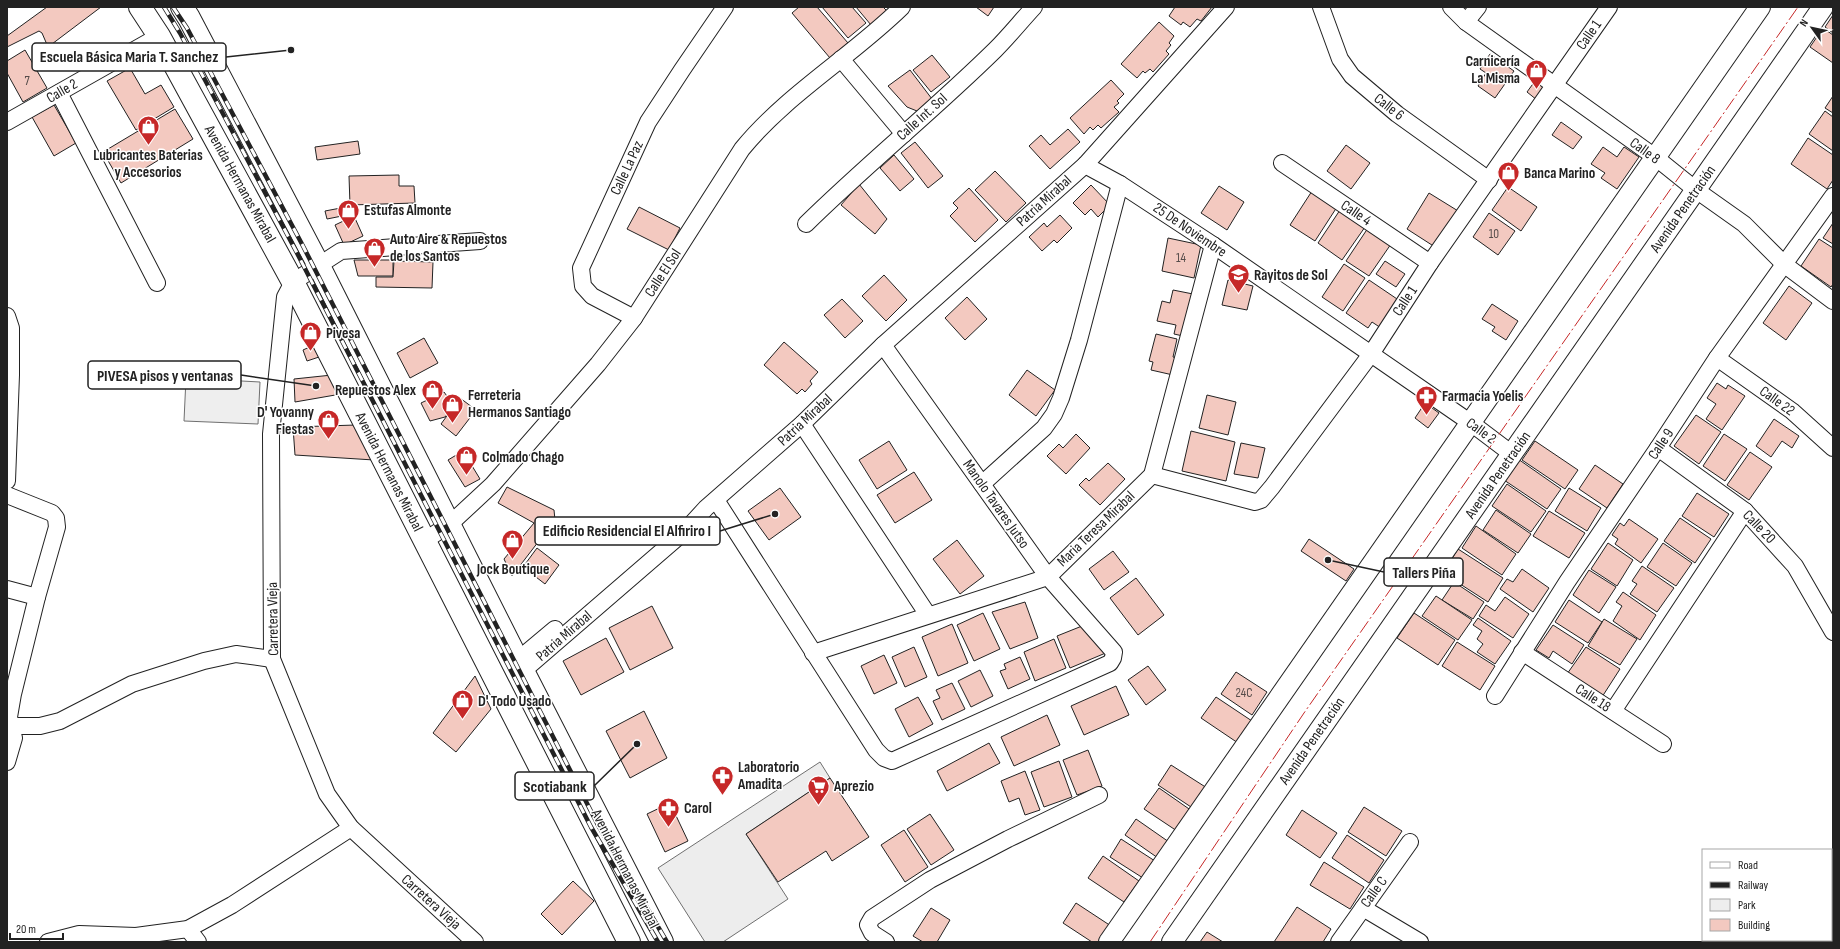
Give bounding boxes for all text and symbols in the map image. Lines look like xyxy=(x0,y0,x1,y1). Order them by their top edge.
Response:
north arrow xyxy=(1792,8,1832,48)
street label: Calle 1 xyxy=(1572,16,1606,54)
text: N xyxy=(1797,17,1811,29)
callout: Escuela Básica Maria T. Sanchez xyxy=(32,43,226,71)
text: Escuela Básica Maria T. Sanchez xyxy=(40,48,218,67)
place label: Carnicería La Misma xyxy=(1465,52,1520,88)
shop icon: Carnicería La Misma xyxy=(1523,57,1549,90)
house number: 7 xyxy=(24,73,30,89)
street label: Calle 2 xyxy=(43,75,81,107)
street label: Calle Int. Sol xyxy=(893,89,951,145)
street label: Calle 6 xyxy=(1370,89,1408,125)
shop icon: Lubricantes Baterias y Accesorios xyxy=(135,113,161,146)
street label: Avenida Hermanas Mirabal xyxy=(199,121,280,246)
street label: Calle 8 xyxy=(1626,134,1664,168)
street label: Calle La Paz xyxy=(606,137,648,198)
place label: Lubricantes Baterias y Accesorios xyxy=(93,146,203,182)
shop icon: Banca Marino xyxy=(1495,160,1521,193)
street label: Avenida Penetración xyxy=(1645,162,1720,257)
place label: Banca Marino xyxy=(1524,164,1595,183)
street label: Patria Mirabal xyxy=(1012,171,1076,231)
street label: Calle 4 xyxy=(1337,196,1375,230)
shop icon: Estufas Almonte xyxy=(336,197,362,230)
street label: 25 De Noviembre xyxy=(1150,198,1230,262)
place label: Estufas Almonte xyxy=(364,201,451,220)
house number: 10 xyxy=(1489,226,1499,242)
place label: Auto Aire & Repuestos de los Santos xyxy=(389,230,507,266)
shop icon: Auto Aire & Repuestos de los Santos xyxy=(361,235,387,268)
street label: Calle El Sol xyxy=(640,245,686,301)
house number: 14 xyxy=(1176,250,1187,266)
school or university icon: Rayitos de Sol xyxy=(1225,262,1251,295)
place label: Rayitos de Sol xyxy=(1254,266,1328,285)
street label: Calle 1 xyxy=(1388,282,1422,320)
shop icon: Pivesa xyxy=(298,320,324,353)
place label: Pivesa xyxy=(326,324,360,343)
callout: PIVESA pisos y ventanas xyxy=(88,361,241,389)
text: PIVESA pisos y ventanas xyxy=(97,367,233,386)
shop icon: Repuestos Alex xyxy=(419,377,445,410)
place label: Repuestos Alex xyxy=(335,381,417,400)
street label: Calle 22 xyxy=(1756,382,1798,420)
pharmacy icon: Farmacia Yoelis xyxy=(1414,383,1440,416)
place label: Ferreteria Hermanos Santiago xyxy=(468,386,571,422)
place label: Farmacia Yoelis xyxy=(1442,387,1524,406)
street label: Patria Mirabal xyxy=(774,390,836,450)
shop icon: Ferreteria Hermanos Santiago xyxy=(439,391,465,424)
place label: D' Yovanny Fiestas xyxy=(257,403,315,439)
shop icon: D' Yovanny Fiestas xyxy=(316,408,342,441)
street label: Avenida Hermanas Mirabal xyxy=(350,408,427,535)
street label: Calle 2 xyxy=(1462,414,1500,448)
street label: Calle 9 xyxy=(1644,425,1678,463)
street label: Avenida Penetración xyxy=(1460,428,1535,523)
shop icon: Colmado Chago xyxy=(454,444,480,477)
place label: Colmado Chago xyxy=(482,448,564,467)
street label: Manolo Tavares Jutso xyxy=(958,456,1034,552)
street label: Maria Teresa Mirabal xyxy=(1053,487,1139,571)
street label: Calle 20 xyxy=(1738,506,1780,548)
callout: Edificio Residencial El Alfiriro I xyxy=(535,517,720,545)
text: Edificio Residencial El Alfiriro I xyxy=(543,522,711,541)
shop icon: Jock Boutique xyxy=(500,527,526,560)
callout: Tallers Piña xyxy=(1384,558,1463,586)
place label: Jock Boutique xyxy=(476,560,549,579)
text: Tallers Piña xyxy=(1392,564,1456,583)
street label: Carretera Vieja xyxy=(263,582,283,656)
street label: Patria Mirabal xyxy=(532,607,596,665)
street label: Calle 18 xyxy=(1572,680,1614,716)
house number: 24C xyxy=(1235,685,1253,701)
shop icon: D' Todo Usado xyxy=(449,688,475,721)
place label: D' Todo Usado xyxy=(478,692,551,711)
street label: Avenida Penetración xyxy=(1274,694,1349,789)
place label: Laboratorio Amadita xyxy=(737,758,799,794)
pharmacy icon: Laboratorio Amadita xyxy=(710,763,736,796)
callout: Scotiabank xyxy=(515,772,594,800)
supermarket icon: Aprezio xyxy=(805,773,831,806)
place label: Aprezio xyxy=(833,777,874,796)
text: Scotiabank xyxy=(523,778,587,797)
pharmacy icon: Carol xyxy=(655,795,681,828)
place label: Carol xyxy=(684,799,712,818)
street label: Avenida Hermanas Mirabal xyxy=(586,805,663,932)
legend xyxy=(1702,849,1832,941)
text: Road xyxy=(1738,858,1758,873)
street label: Carretera Vieja xyxy=(397,870,465,934)
street label: Calle C xyxy=(1356,873,1392,911)
text: Railway xyxy=(1738,878,1769,893)
text: Park xyxy=(1738,898,1756,913)
scale bar xyxy=(10,915,63,941)
text: Building xyxy=(1738,918,1770,933)
text: 20 m xyxy=(16,922,36,937)

